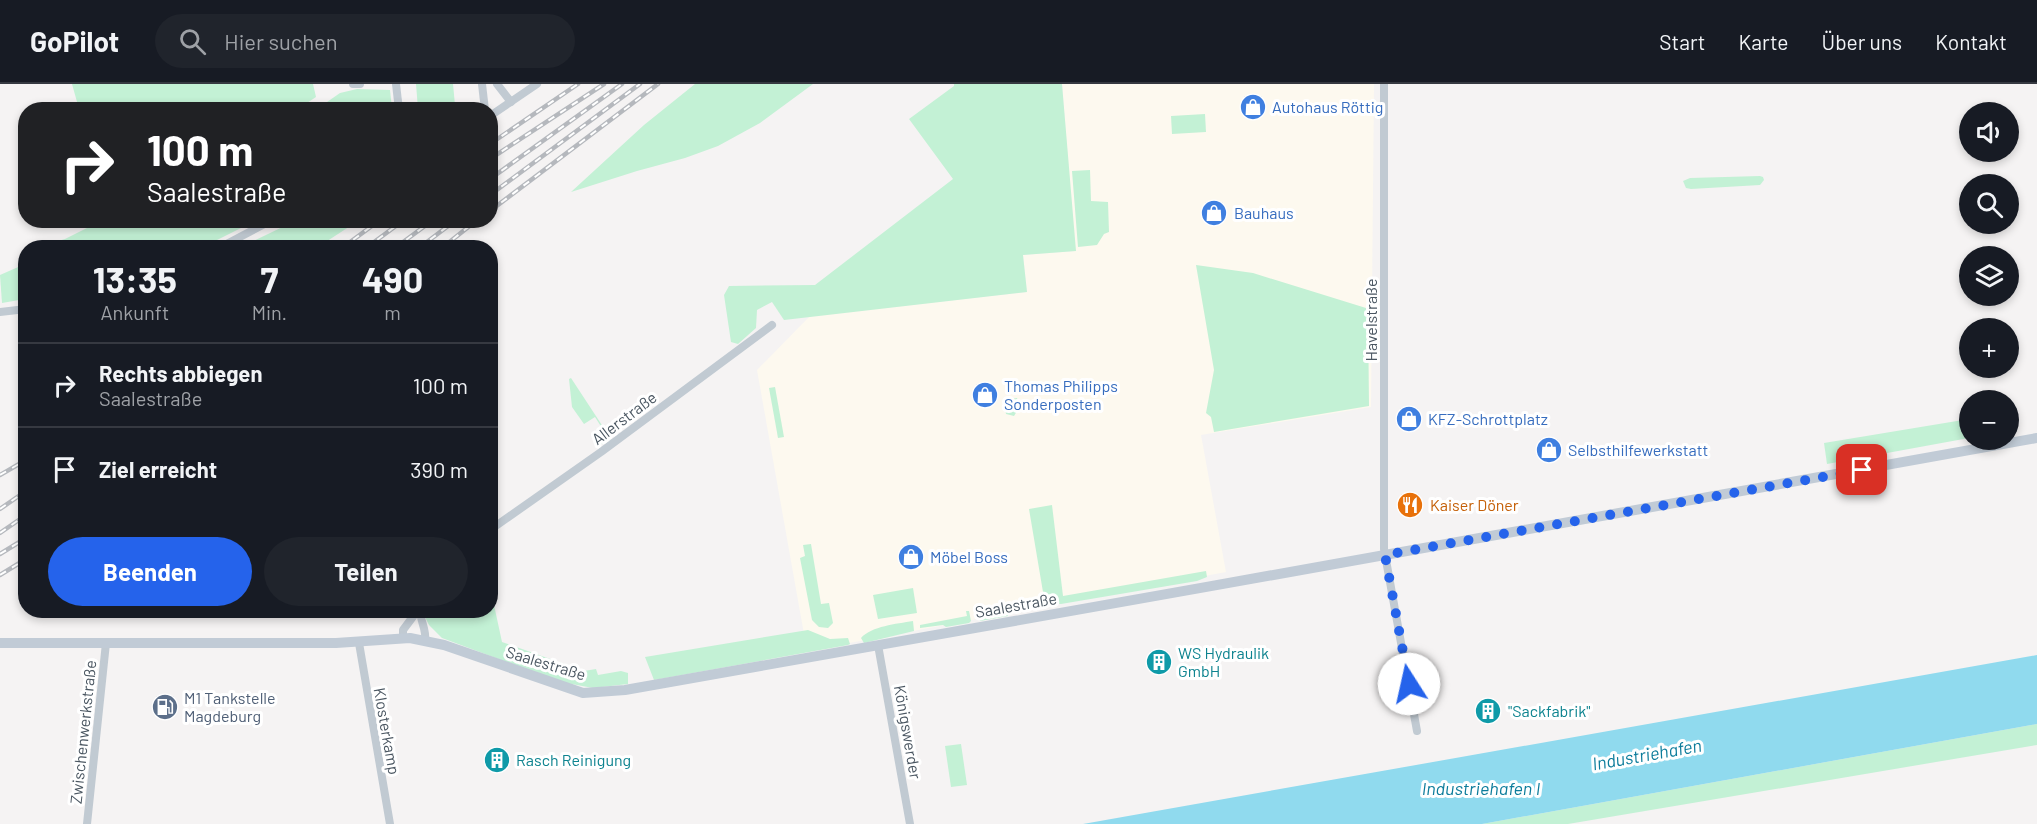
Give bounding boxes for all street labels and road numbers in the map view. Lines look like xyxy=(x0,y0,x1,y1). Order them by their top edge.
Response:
street label: Havelstraße xyxy=(1361,279,1380,362)
street label: Allerstraße xyxy=(588,387,660,448)
street label: Saalestraße xyxy=(974,588,1058,621)
street label: Saalestraße xyxy=(504,641,588,684)
street label: Zwischenwerkstraße xyxy=(66,659,99,805)
street label: Königswerder xyxy=(891,683,926,781)
street label: Klosterkamp xyxy=(371,686,404,776)

